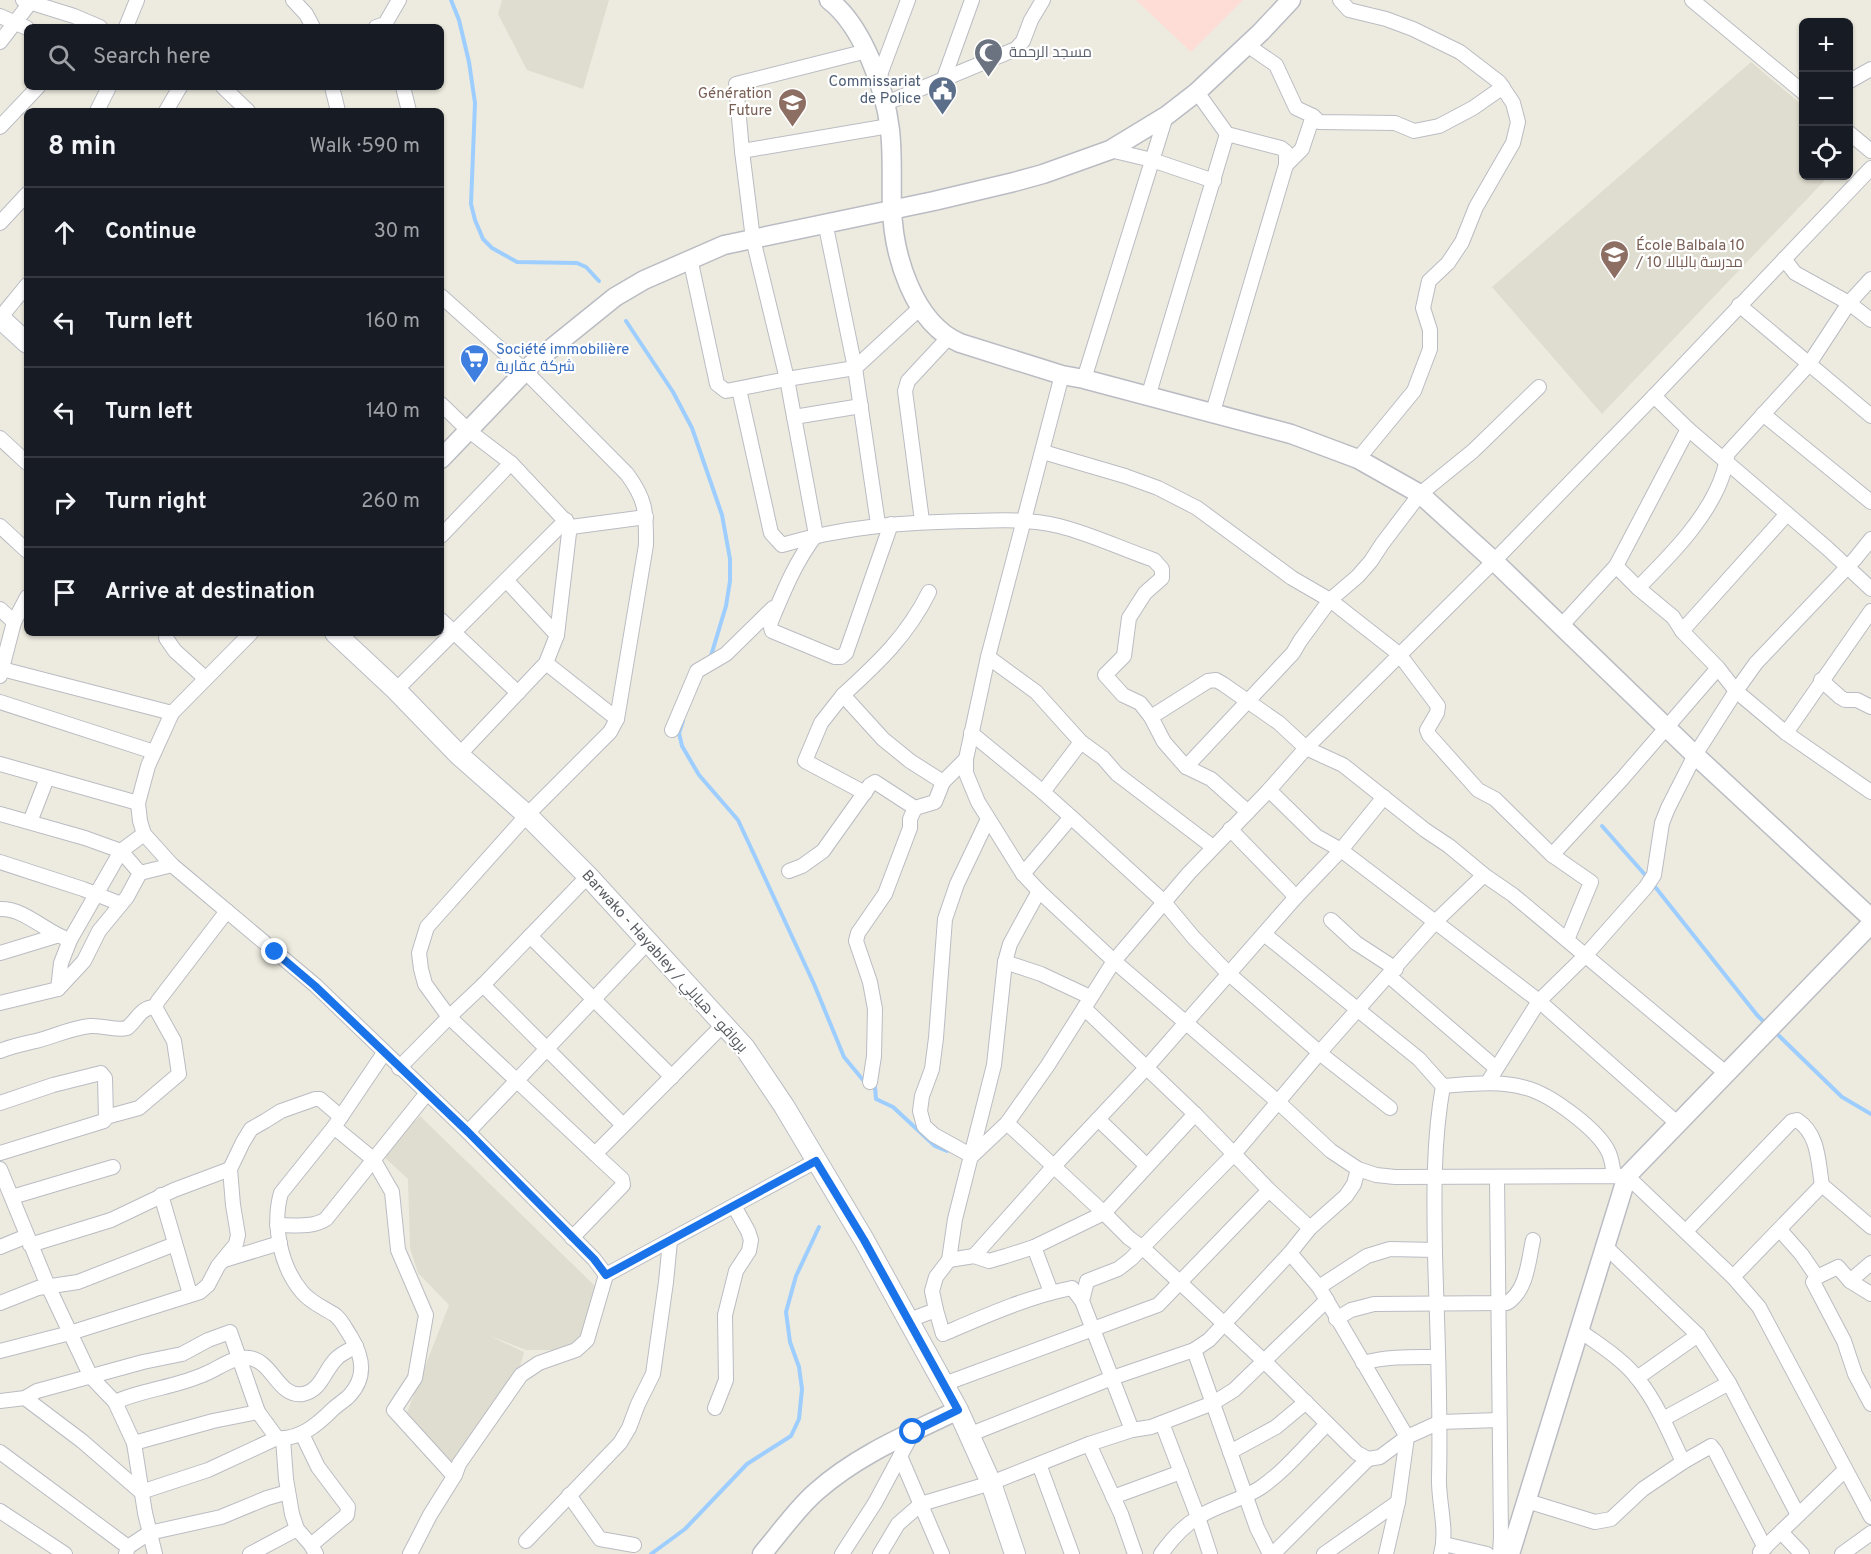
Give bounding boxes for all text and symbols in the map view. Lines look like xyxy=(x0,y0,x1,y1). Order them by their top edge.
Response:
map controls xyxy=(1799,18,1853,180)
button: + xyxy=(1799,18,1853,72)
search box xyxy=(24,24,444,90)
mosque icon: مسجد الرحمة xyxy=(972,36,1004,78)
icon: search xyxy=(45,41,78,74)
text: Search here xyxy=(93,44,211,71)
place label: مسجد الرحمة xyxy=(1009,44,1092,63)
button: − xyxy=(1799,72,1853,126)
place label: Commissariat de Police xyxy=(829,73,921,109)
public building icon: Commissariat de Police xyxy=(926,74,958,116)
place label: Génération Future xyxy=(698,85,772,121)
school or university icon: Génération Future xyxy=(777,86,809,128)
button: locate xyxy=(1799,126,1853,180)
text: 8 min xyxy=(48,131,116,164)
text: Walk · 590 m xyxy=(309,134,420,160)
icon: ahead xyxy=(48,216,81,249)
text: Continue xyxy=(105,219,196,246)
text: 30 m xyxy=(374,219,420,245)
place label: École Balbala 10 / مدرسة بالبالا 10 xyxy=(1635,236,1745,273)
school or university icon: École Balbala 10 / مدرسة بالبالا 10 xyxy=(1599,238,1631,280)
icon: left xyxy=(48,306,81,339)
text: Turn left xyxy=(105,309,193,336)
text: 160 m xyxy=(366,309,420,335)
place label: Société immobilière شركة عقارية xyxy=(496,341,629,377)
supermarket icon: Société immobilière شركة عقارية xyxy=(459,342,491,384)
icon: left xyxy=(48,396,81,429)
text: Turn left xyxy=(105,399,193,426)
text: 140 m xyxy=(366,399,420,425)
icon: right xyxy=(48,486,81,519)
text: Turn right xyxy=(105,489,207,516)
text: 260 m xyxy=(361,489,420,515)
icon: arrive xyxy=(48,576,81,609)
text: Arrive at destination xyxy=(105,579,315,606)
street label: Barwako - Hayabley / برواقو - هيابلي xyxy=(576,867,751,1058)
route end xyxy=(261,938,287,964)
route start xyxy=(899,1418,925,1444)

